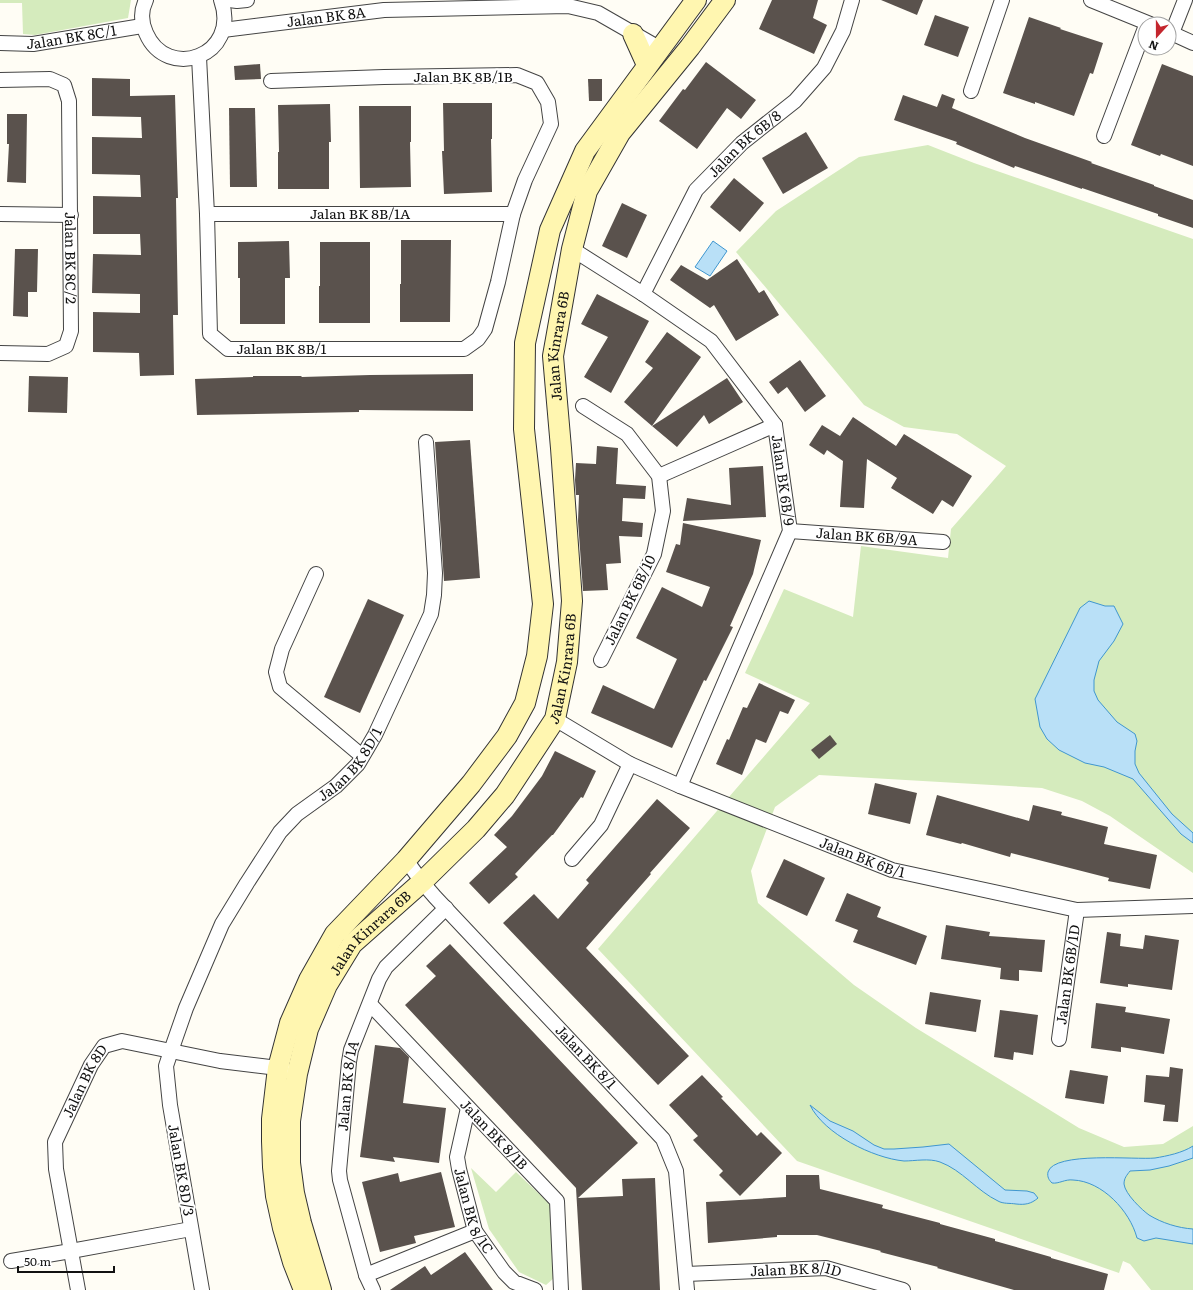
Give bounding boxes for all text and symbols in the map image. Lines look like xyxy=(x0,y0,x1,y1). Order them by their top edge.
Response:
street label: Jalan BK 8A xyxy=(285,1,368,31)
north arrow xyxy=(1137,16,1177,56)
street label: Jalan BK 8C/1 xyxy=(26,19,118,53)
text: N xyxy=(1146,37,1160,55)
street label: Jalan BK 8B/1B xyxy=(413,66,513,86)
street label: Jalan BK 6B/8 xyxy=(703,105,785,181)
street label: Jalan BK 8B/1A xyxy=(310,203,411,223)
street label: Jalan BK 8C/2 xyxy=(61,212,82,304)
street label: Jalan Kinrara 6B xyxy=(542,289,573,402)
street label: Jalan BK 8B/1 xyxy=(236,338,327,358)
street label: Jalan BK 6B/9 xyxy=(767,433,800,527)
street label: Jalan BK 6B/9A xyxy=(815,522,919,549)
street label: Jalan BK 6B/10 xyxy=(599,551,660,648)
street label: Jalan Kinrara 6B xyxy=(544,613,580,727)
street label: Jalan BK 8D/1 xyxy=(313,724,386,805)
street label: Jalan BK 6B/1 xyxy=(817,831,907,882)
street label: Jalan Kinrara 6B xyxy=(324,886,415,979)
street label: Jalan BK 6B/1D xyxy=(1050,923,1084,1026)
street label: Jalan BK 8/1 xyxy=(551,1020,622,1093)
street label: Jalan BK 8/1A xyxy=(332,1036,363,1132)
street label: Jalan BK 8D xyxy=(57,1040,112,1120)
street label: Jalan BK 8/1B xyxy=(456,1094,533,1173)
street label: Jalan BK 8D/3 xyxy=(164,1122,200,1217)
street label: Jalan BK 8/1C xyxy=(450,1165,499,1258)
scale bar xyxy=(18,1248,114,1274)
text: 50 m xyxy=(24,1252,51,1270)
street label: Jalan BK 8/1D xyxy=(750,1257,844,1281)

